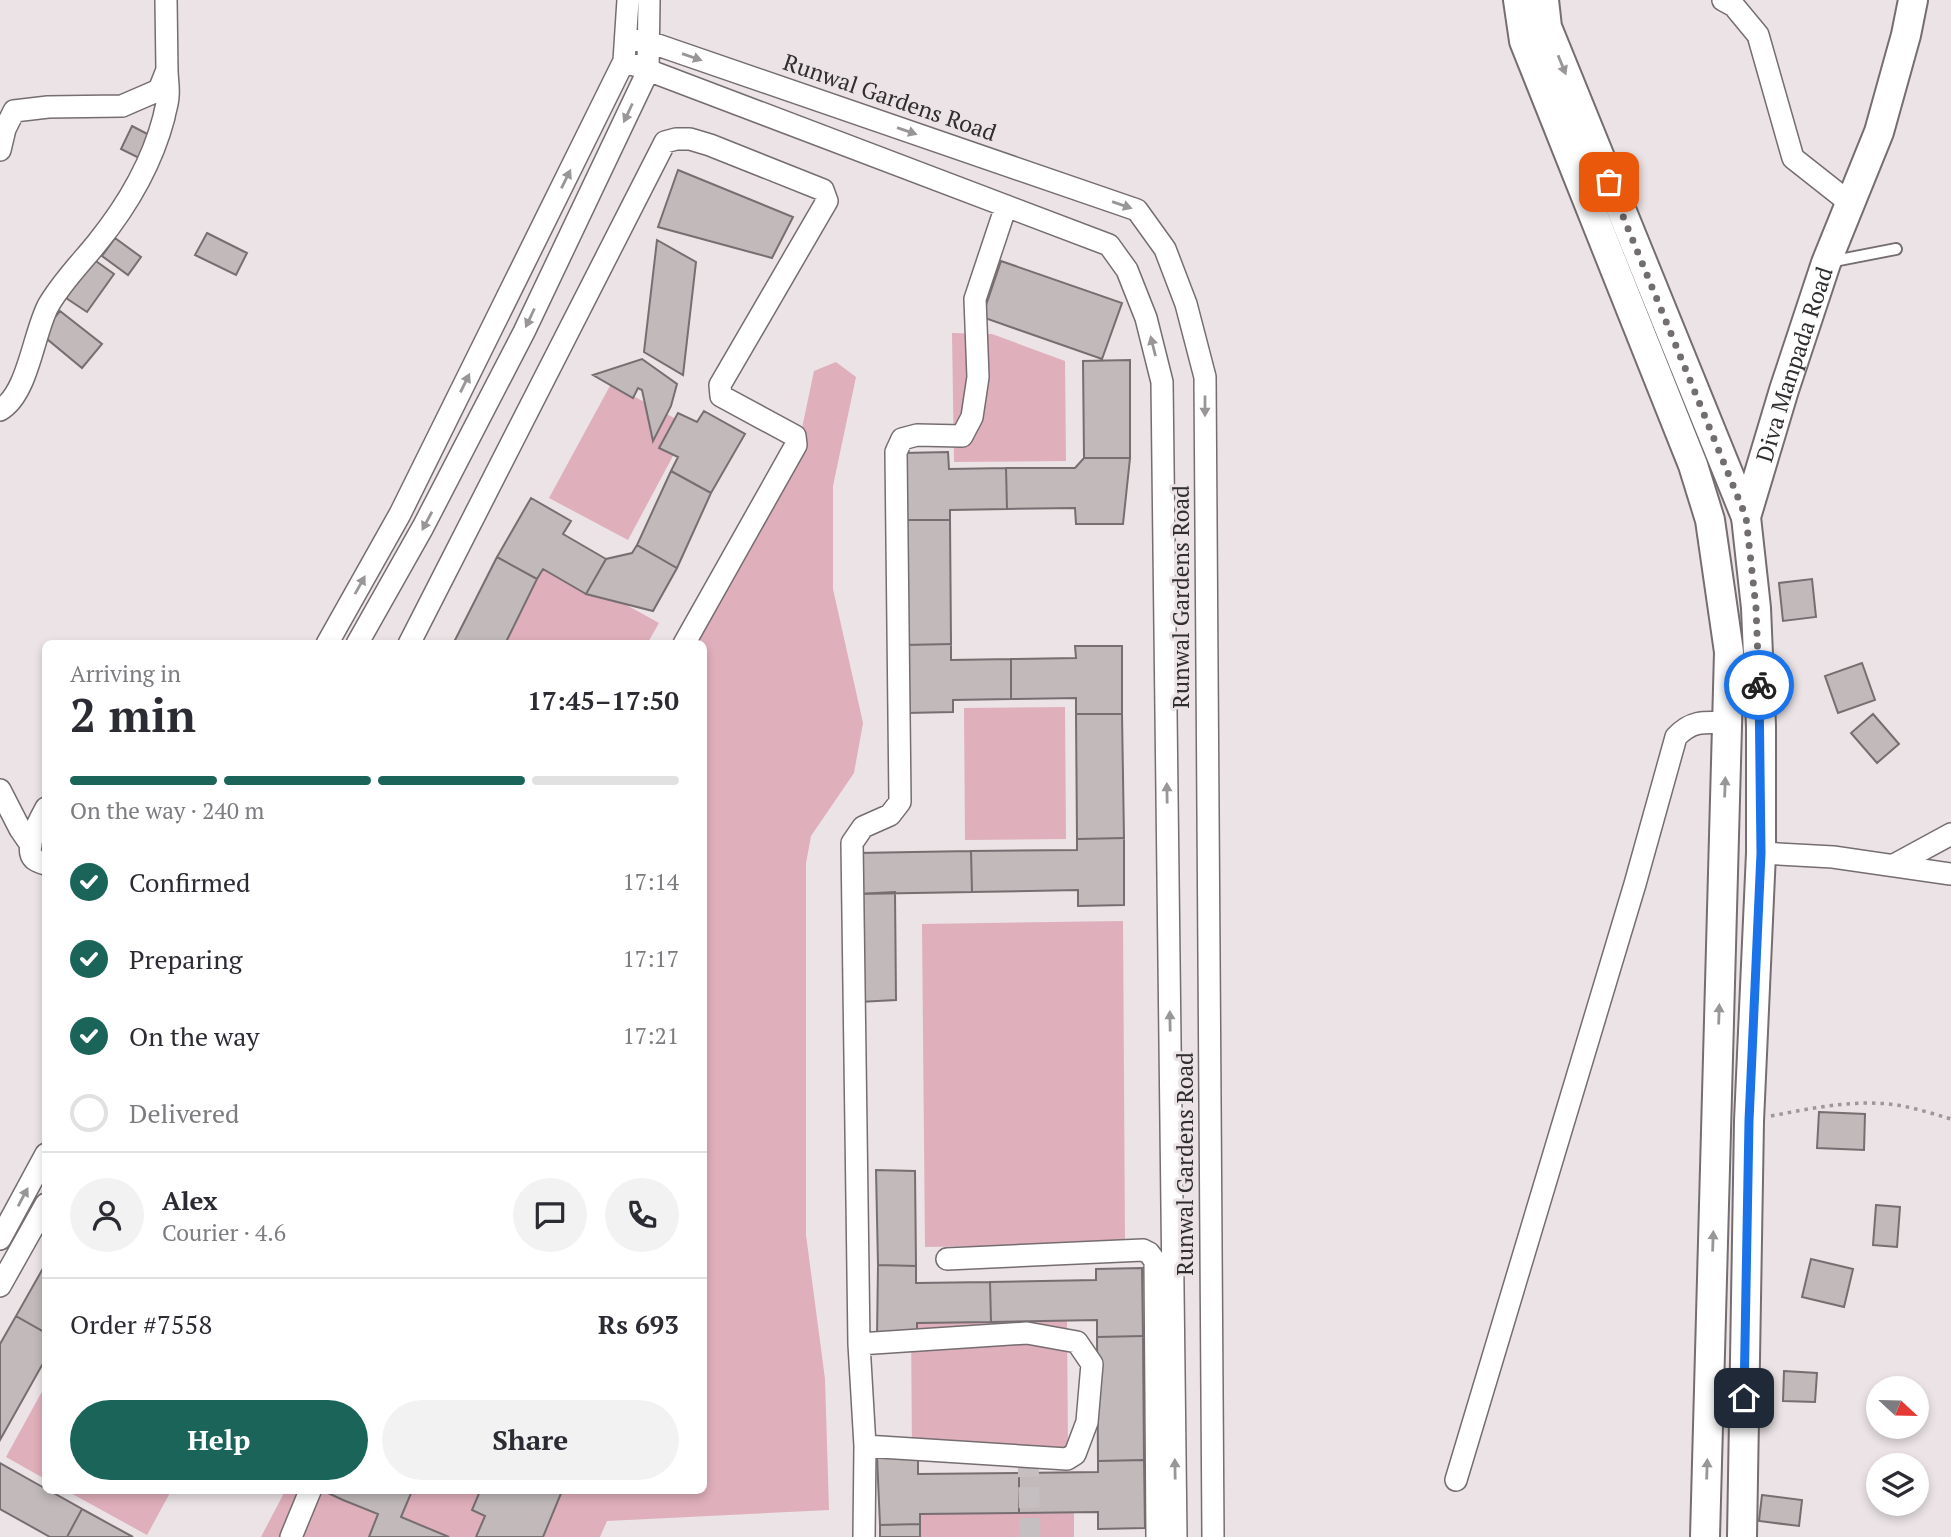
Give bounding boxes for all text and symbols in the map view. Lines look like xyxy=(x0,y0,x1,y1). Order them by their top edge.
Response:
street label: Runwal Gardens Road xyxy=(779,46,1001,148)
one-way arrow xyxy=(681,52,702,63)
one-way arrow xyxy=(1556,55,1568,75)
one-way arrow xyxy=(622,103,634,123)
one-way arrow xyxy=(897,126,918,137)
pin xyxy=(1579,152,1639,212)
icon: bag xyxy=(1590,163,1628,201)
one-way arrow xyxy=(560,169,571,189)
one-way arrow xyxy=(1112,200,1133,211)
street label: Diva Manpada Road xyxy=(1748,262,1839,466)
one-way arrow xyxy=(525,308,536,328)
one-way arrow xyxy=(1147,335,1158,357)
one-way arrow xyxy=(459,373,470,393)
one-way arrow xyxy=(1199,396,1211,418)
street label: Runwal Gardens Road xyxy=(1165,485,1196,709)
one-way arrow xyxy=(421,511,433,531)
one-way arrow xyxy=(354,575,366,594)
courier xyxy=(1724,650,1794,720)
text: Arriving in xyxy=(70,658,181,689)
icon: bike xyxy=(1740,666,1778,704)
text: 17:45–17:50 xyxy=(527,683,679,717)
text: 2 min xyxy=(70,684,196,745)
one-way arrow xyxy=(1720,775,1731,797)
one-way arrow xyxy=(1161,782,1173,804)
text: On the way · 240 m xyxy=(70,795,264,826)
icon: check xyxy=(70,863,108,901)
text: Confirmed xyxy=(129,865,250,899)
text: 17:14 xyxy=(622,866,679,897)
icon: check xyxy=(70,940,108,978)
text: Preparing xyxy=(129,942,242,976)
text: 17:17 xyxy=(622,943,679,974)
one-way arrow xyxy=(1713,1003,1725,1025)
one-way arrow xyxy=(1164,1010,1176,1032)
icon: check xyxy=(70,1017,108,1055)
text: On the way xyxy=(129,1019,260,1053)
text: 17:21 xyxy=(622,1020,679,1051)
street label: Runwal Gardens Road xyxy=(1169,1052,1200,1276)
text: Delivered xyxy=(129,1096,239,1130)
button: person xyxy=(70,1178,144,1252)
button: chat xyxy=(513,1178,587,1252)
button: phone xyxy=(605,1178,679,1252)
text: Alex xyxy=(162,1183,218,1217)
one-way arrow xyxy=(17,1187,29,1207)
text: Courier · 4.6 xyxy=(162,1217,286,1248)
one-way arrow xyxy=(1707,1230,1719,1252)
text: Order #7558 xyxy=(70,1307,212,1341)
text: Rs 693 xyxy=(598,1307,679,1341)
pin xyxy=(1714,1368,1774,1428)
north arrow xyxy=(1866,1376,1928,1438)
map controls xyxy=(1866,1376,1929,1516)
icon: home xyxy=(1725,1379,1763,1417)
button: Help xyxy=(70,1400,368,1480)
button: Share xyxy=(382,1400,679,1480)
button: layers xyxy=(1866,1453,1929,1516)
one-way arrow xyxy=(1170,1458,1181,1480)
one-way arrow xyxy=(1701,1458,1713,1480)

